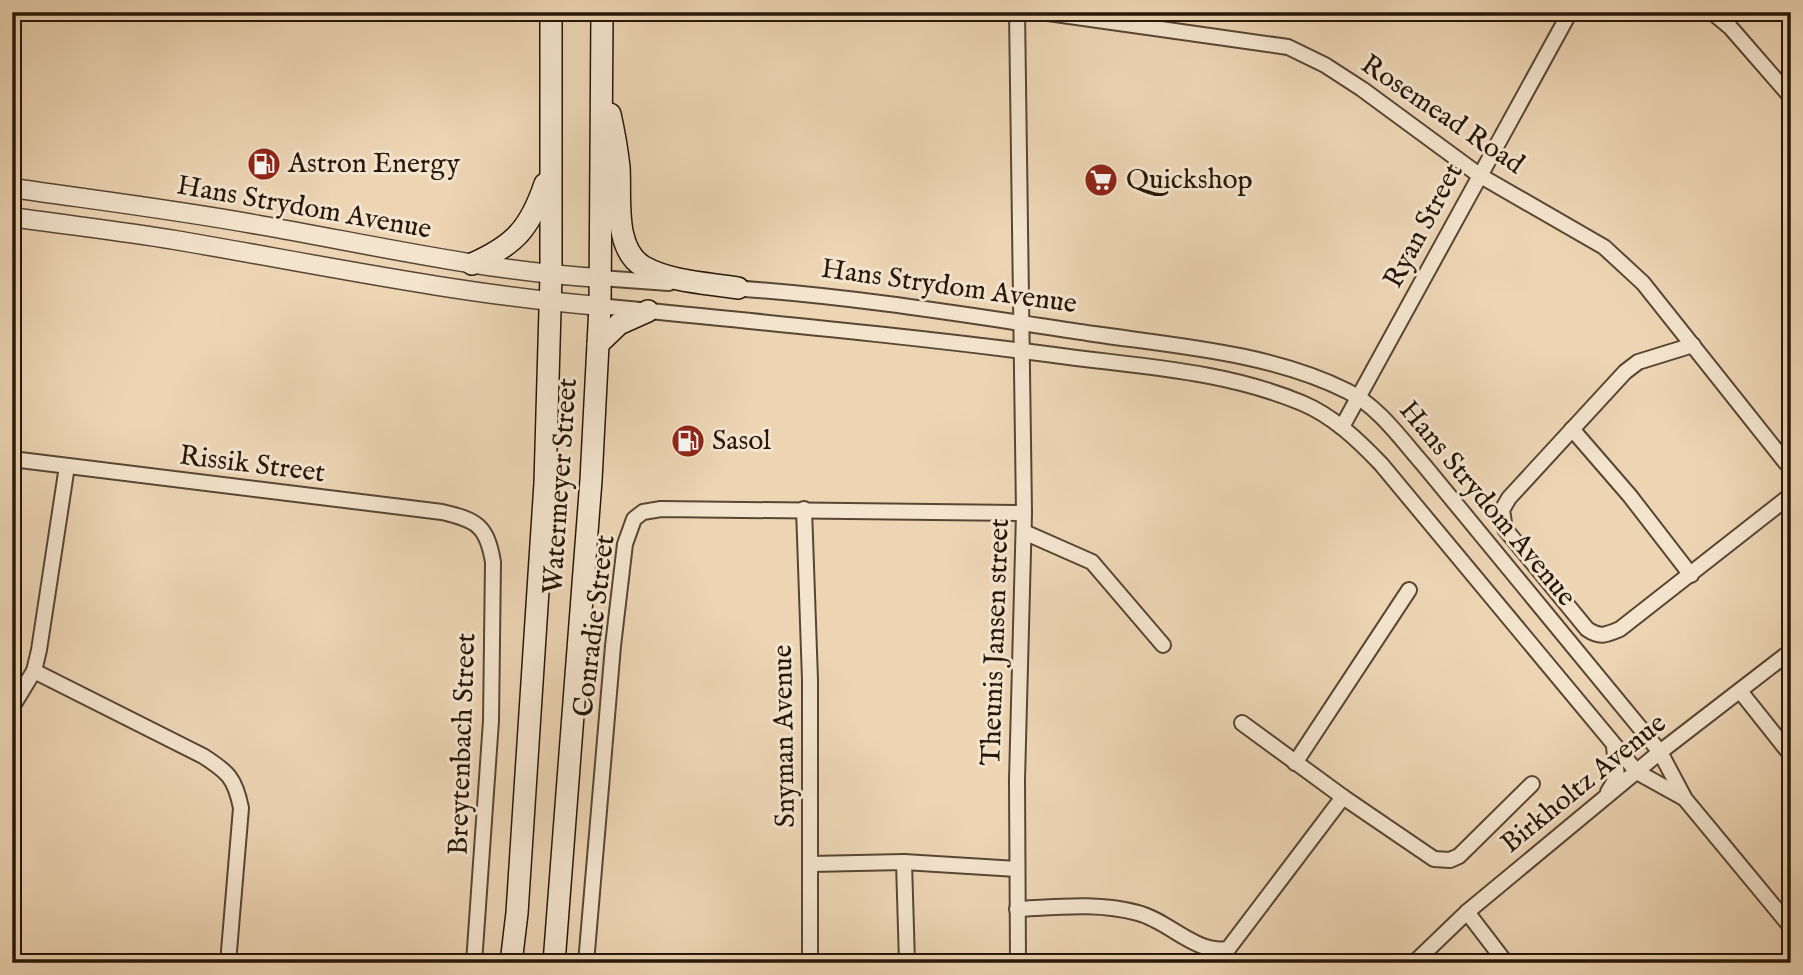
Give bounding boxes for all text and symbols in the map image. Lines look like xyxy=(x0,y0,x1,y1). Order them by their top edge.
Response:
street label: Rosemead Road xyxy=(1354,47,1531,183)
fuel station icon: Astron Energy xyxy=(245,145,283,183)
place label: Astron Energy xyxy=(287,147,460,182)
street label: Ryan Street xyxy=(1377,157,1472,294)
supermarket icon: Quickshop xyxy=(1082,161,1120,199)
place label: Quickshop xyxy=(1126,163,1253,198)
street label: Hans Strydom Avenue xyxy=(174,168,434,248)
street label: Hans Strydom Avenue xyxy=(819,252,1079,322)
street label: Watermeyer Street xyxy=(536,376,586,595)
street label: Hans Strydom Avenue xyxy=(1391,394,1583,614)
fuel station icon: Sasol xyxy=(669,422,707,460)
place label: Sasol xyxy=(712,424,771,459)
street label: Rissik Street xyxy=(177,439,327,491)
street label: Theunis Jansen street xyxy=(974,517,1018,766)
street label: Conradie Street xyxy=(566,533,624,719)
street label: Breytenbach Street xyxy=(442,632,484,856)
street label: Snyman Avenue xyxy=(766,644,804,828)
street label: Birkholtz Avenue xyxy=(1494,706,1674,861)

